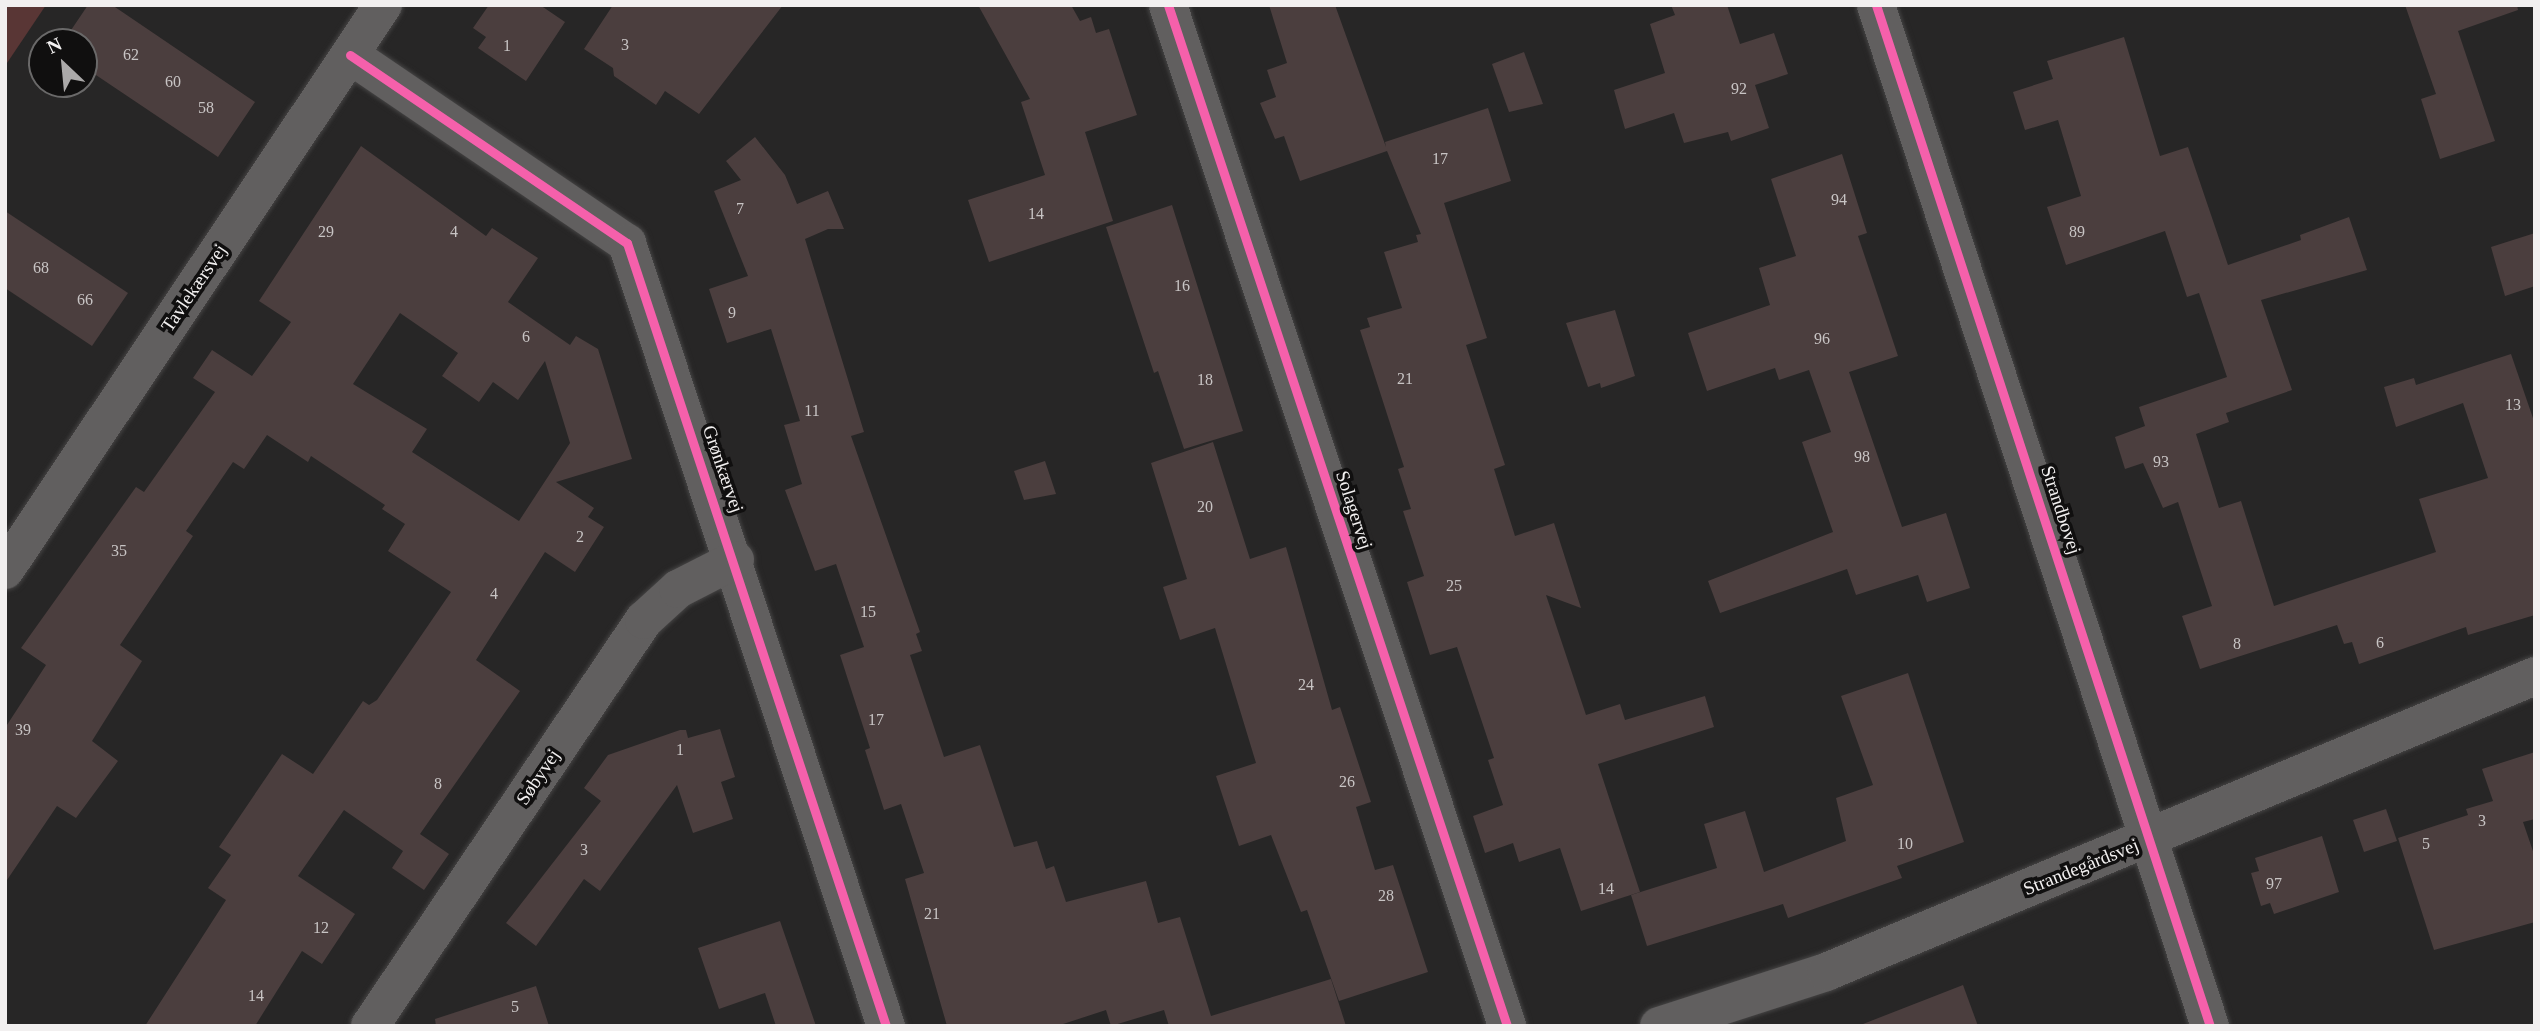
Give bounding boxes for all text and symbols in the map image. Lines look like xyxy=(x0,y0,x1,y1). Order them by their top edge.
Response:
north arrow xyxy=(28,28,98,98)
text: N xyxy=(44,33,65,58)
house number: 3 xyxy=(621,35,629,55)
house number: 1 xyxy=(503,36,511,56)
house number: 62 xyxy=(123,45,139,65)
house number: 60 xyxy=(165,72,181,92)
house number: 92 xyxy=(1731,79,1747,99)
house number: 58 xyxy=(198,98,214,118)
house number: 17 xyxy=(1432,149,1448,169)
house number: 94 xyxy=(1831,190,1847,210)
house number: 7 xyxy=(736,199,744,219)
house number: 14 xyxy=(1028,204,1044,224)
house number: 29 xyxy=(318,222,334,242)
house number: 4 xyxy=(450,222,458,242)
house number: 89 xyxy=(2069,222,2085,242)
street label: Tavlekærsvej xyxy=(156,240,232,336)
house number: 68 xyxy=(33,258,49,278)
house number: 16 xyxy=(1174,276,1190,296)
house number: 66 xyxy=(77,290,93,310)
house number: 9 xyxy=(728,303,736,323)
house number: 6 xyxy=(522,327,530,347)
house number: 96 xyxy=(1814,329,1830,349)
house number: 21 xyxy=(1397,369,1413,389)
house number: 18 xyxy=(1197,370,1213,390)
house number: 13 xyxy=(2505,395,2521,415)
house number: 11 xyxy=(804,401,820,421)
street label: Grønkærvej xyxy=(697,422,749,516)
house number: 98 xyxy=(1854,447,1870,467)
house number: 93 xyxy=(2153,452,2169,472)
street label: Strandbovej xyxy=(2036,463,2086,557)
street label: Solagervej xyxy=(1331,468,1377,552)
house number: 20 xyxy=(1197,497,1213,517)
house number: 2 xyxy=(576,527,584,547)
house number: 35 xyxy=(111,541,127,561)
house number: 25 xyxy=(1446,576,1462,596)
house number: 4 xyxy=(490,584,498,604)
house number: 15 xyxy=(860,602,876,622)
house number: 6 xyxy=(2376,633,2384,653)
house number: 8 xyxy=(2233,634,2241,654)
house number: 24 xyxy=(1298,675,1314,695)
house number: 17 xyxy=(868,710,884,730)
house number: 39 xyxy=(15,720,31,740)
house number: 1 xyxy=(676,740,684,760)
street label: Søbyvej xyxy=(511,745,565,809)
house number: 26 xyxy=(1339,772,1355,792)
house number: 8 xyxy=(434,774,442,794)
house number: 3 xyxy=(2478,811,2486,831)
house number: 10 xyxy=(1897,834,1913,854)
street label: Strandegårdsvej xyxy=(2020,834,2142,900)
house number: 5 xyxy=(2422,834,2430,854)
house number: 3 xyxy=(580,840,588,860)
house number: 97 xyxy=(2266,874,2282,894)
house number: 14 xyxy=(1598,879,1614,899)
house number: 28 xyxy=(1378,886,1394,906)
house number: 21 xyxy=(924,904,940,924)
house number: 12 xyxy=(313,918,329,938)
house number: 14 xyxy=(248,986,264,1006)
house number: 5 xyxy=(511,997,519,1017)

